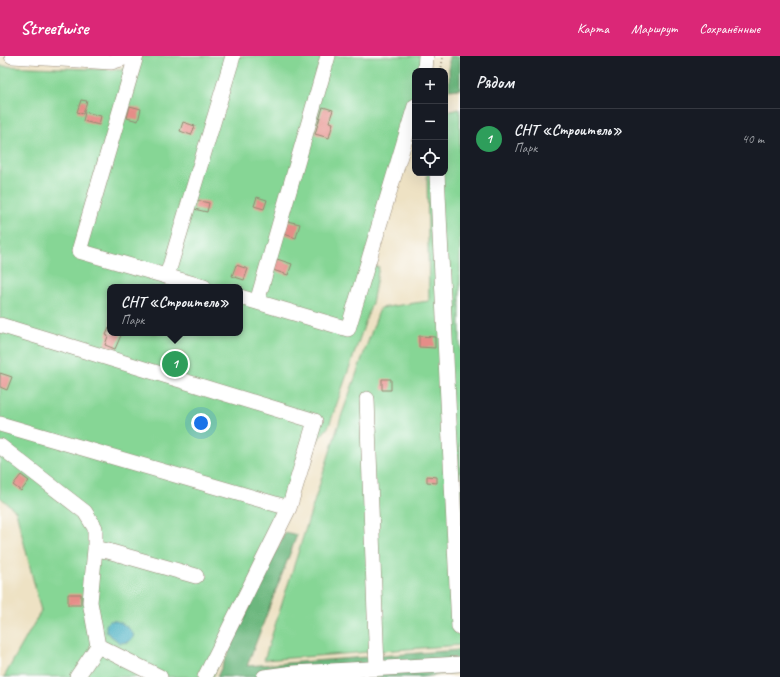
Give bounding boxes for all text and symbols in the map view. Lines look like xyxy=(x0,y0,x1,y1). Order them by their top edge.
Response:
text: Streetwise xyxy=(20,16,88,40)
text: Карта xyxy=(577,20,609,37)
text: Маршрут xyxy=(631,20,677,37)
text: Сохранённые xyxy=(699,20,760,37)
map controls xyxy=(412,68,448,176)
button: + xyxy=(412,68,448,104)
text: Рядом xyxy=(476,72,514,93)
button: − xyxy=(412,104,448,140)
text: СНТ «Строитель» xyxy=(514,121,622,140)
text: 1 xyxy=(486,131,492,147)
text: 40 m xyxy=(742,131,764,147)
button: locate xyxy=(412,140,448,176)
text: Парк xyxy=(514,140,537,156)
popup xyxy=(107,284,243,336)
text: СНТ «Строитель» xyxy=(121,293,229,312)
text: Парк xyxy=(121,312,144,328)
pin: 1 xyxy=(162,349,188,379)
your location xyxy=(191,413,211,433)

